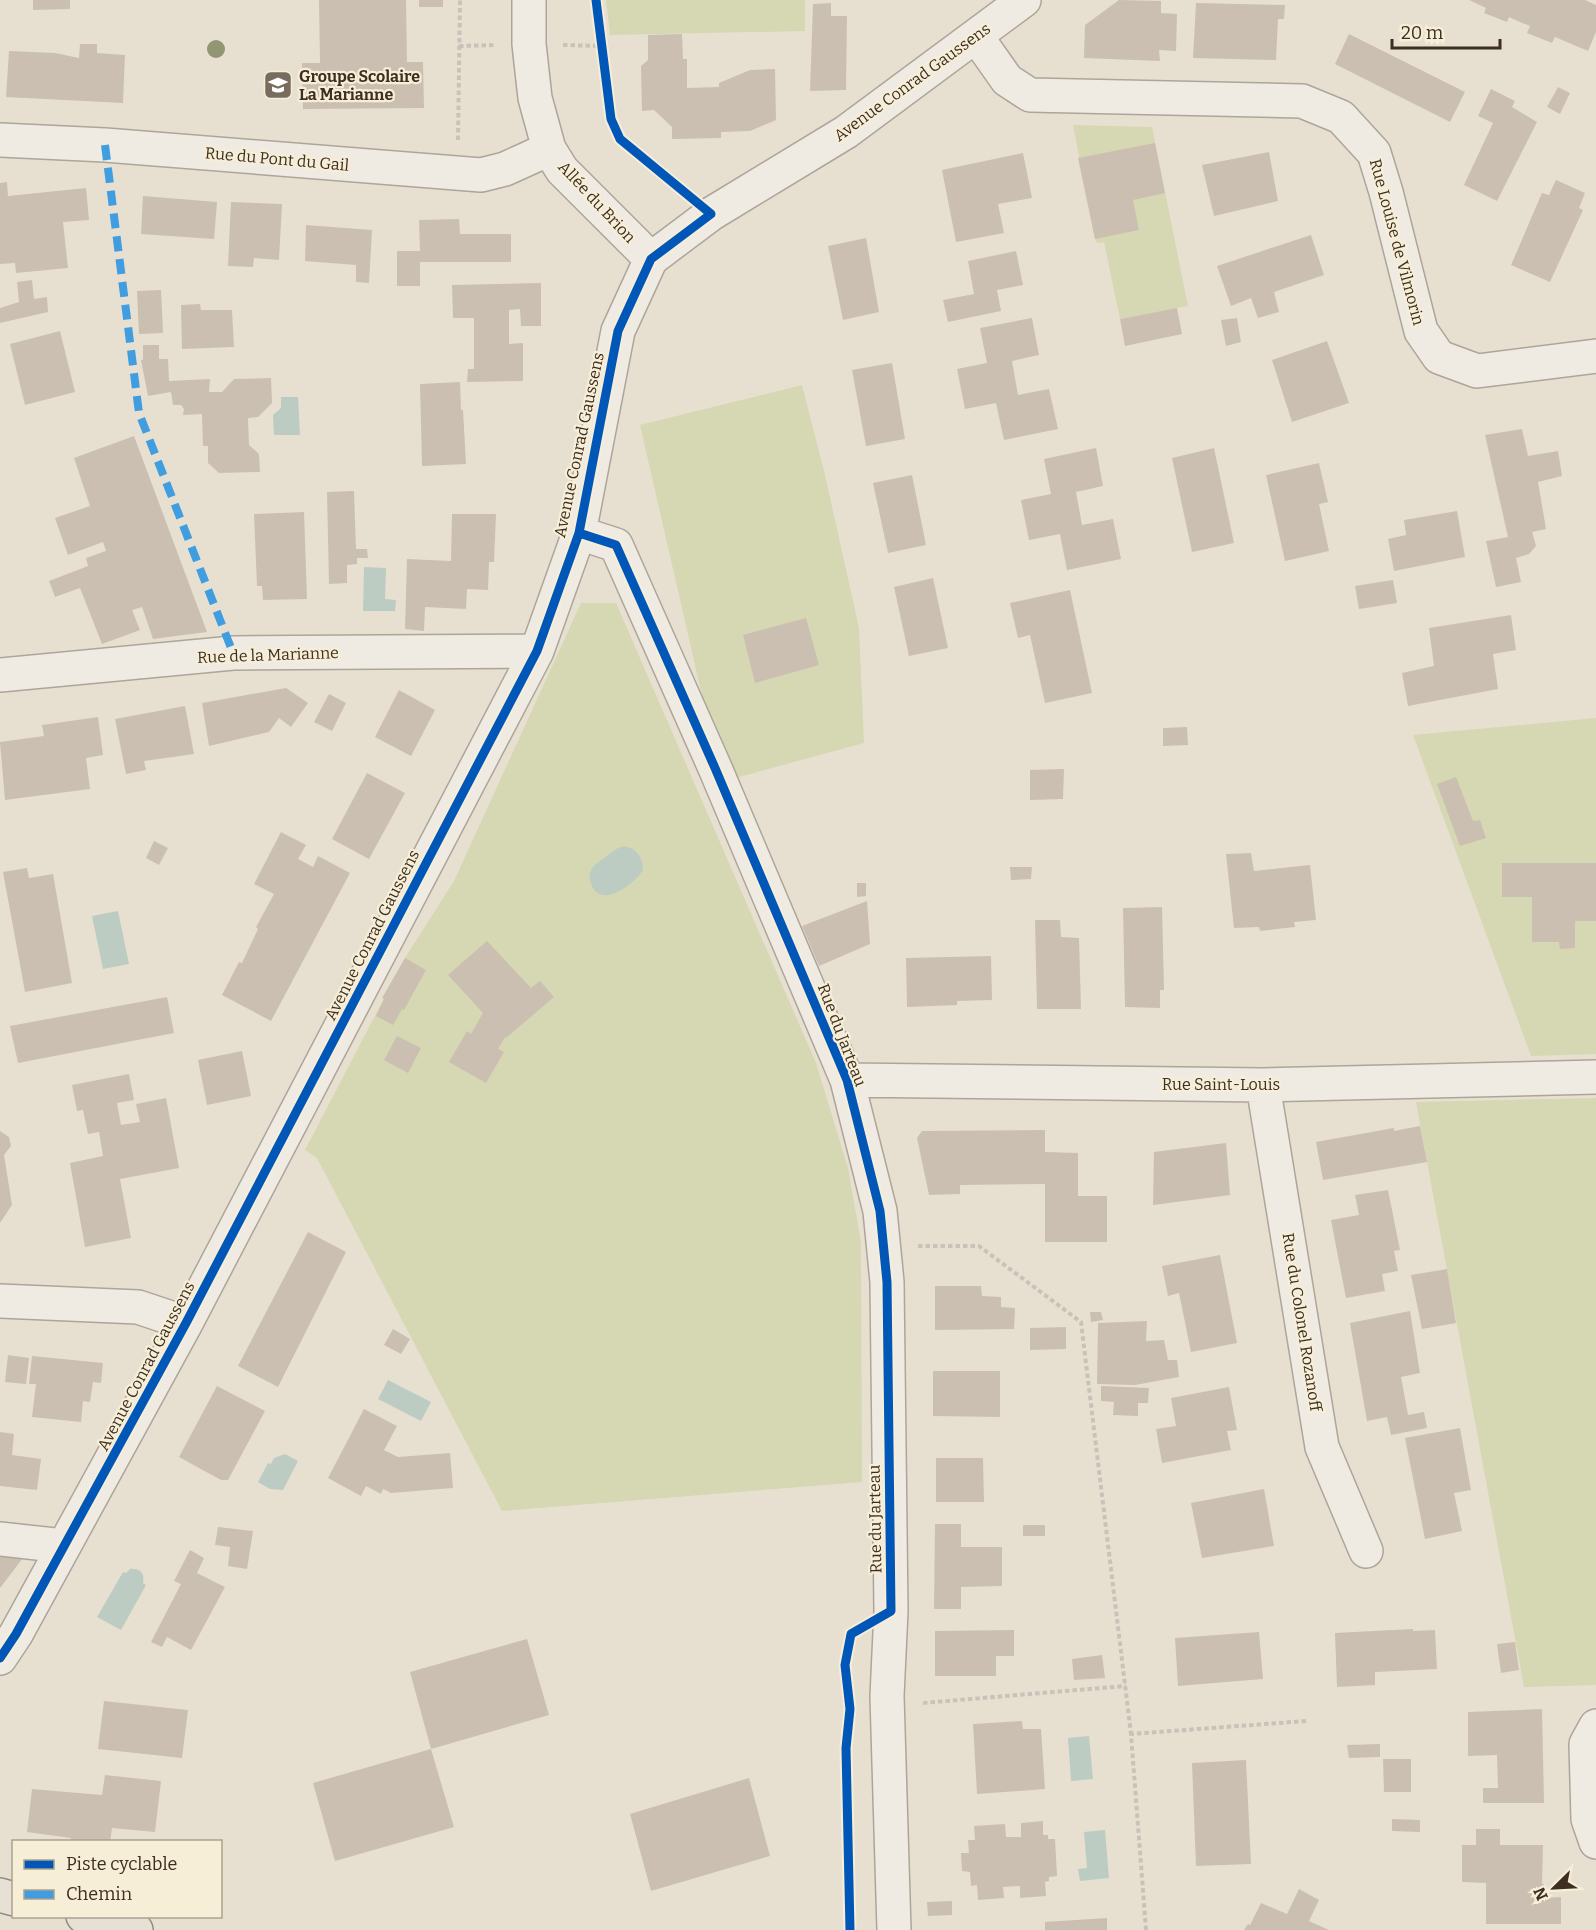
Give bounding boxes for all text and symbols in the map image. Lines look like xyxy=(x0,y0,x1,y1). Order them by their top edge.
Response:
scale bar xyxy=(1392,12,1500,50)
street label: Avenue Conrad Gaussens xyxy=(830,19,994,145)
text: 20 m xyxy=(1401,22,1443,44)
place label: Groupe Scolaire La Marianne xyxy=(299,67,420,104)
school or university icon: Groupe Scolaire La Marianne xyxy=(262,69,294,101)
street label: Rue du Pont du Gail xyxy=(204,143,350,175)
street label: Allée du Brion xyxy=(554,157,640,247)
street label: Rue Louise de Vilmorin xyxy=(1366,157,1428,327)
street label: Avenue Conrad Gaussens xyxy=(550,351,608,539)
street label: Rue de la Marianne xyxy=(197,643,339,667)
street label: Avenue Conrad Gaussens xyxy=(321,847,423,1023)
street label: Rue du Jarteau xyxy=(814,981,870,1089)
street label: Rue Saint-Louis xyxy=(1162,1075,1280,1094)
street label: Rue du Colonel Rozanoff xyxy=(1279,1231,1326,1414)
street label: Avenue Conrad Gaussens xyxy=(93,1278,199,1454)
street label: Rue du Jarteau xyxy=(865,1465,885,1573)
legend xyxy=(12,1840,222,1918)
text: Piste cyclable xyxy=(66,1853,177,1875)
north arrow xyxy=(1524,1858,1584,1918)
text: Chemin xyxy=(66,1883,133,1905)
text: N xyxy=(1530,1884,1552,1903)

